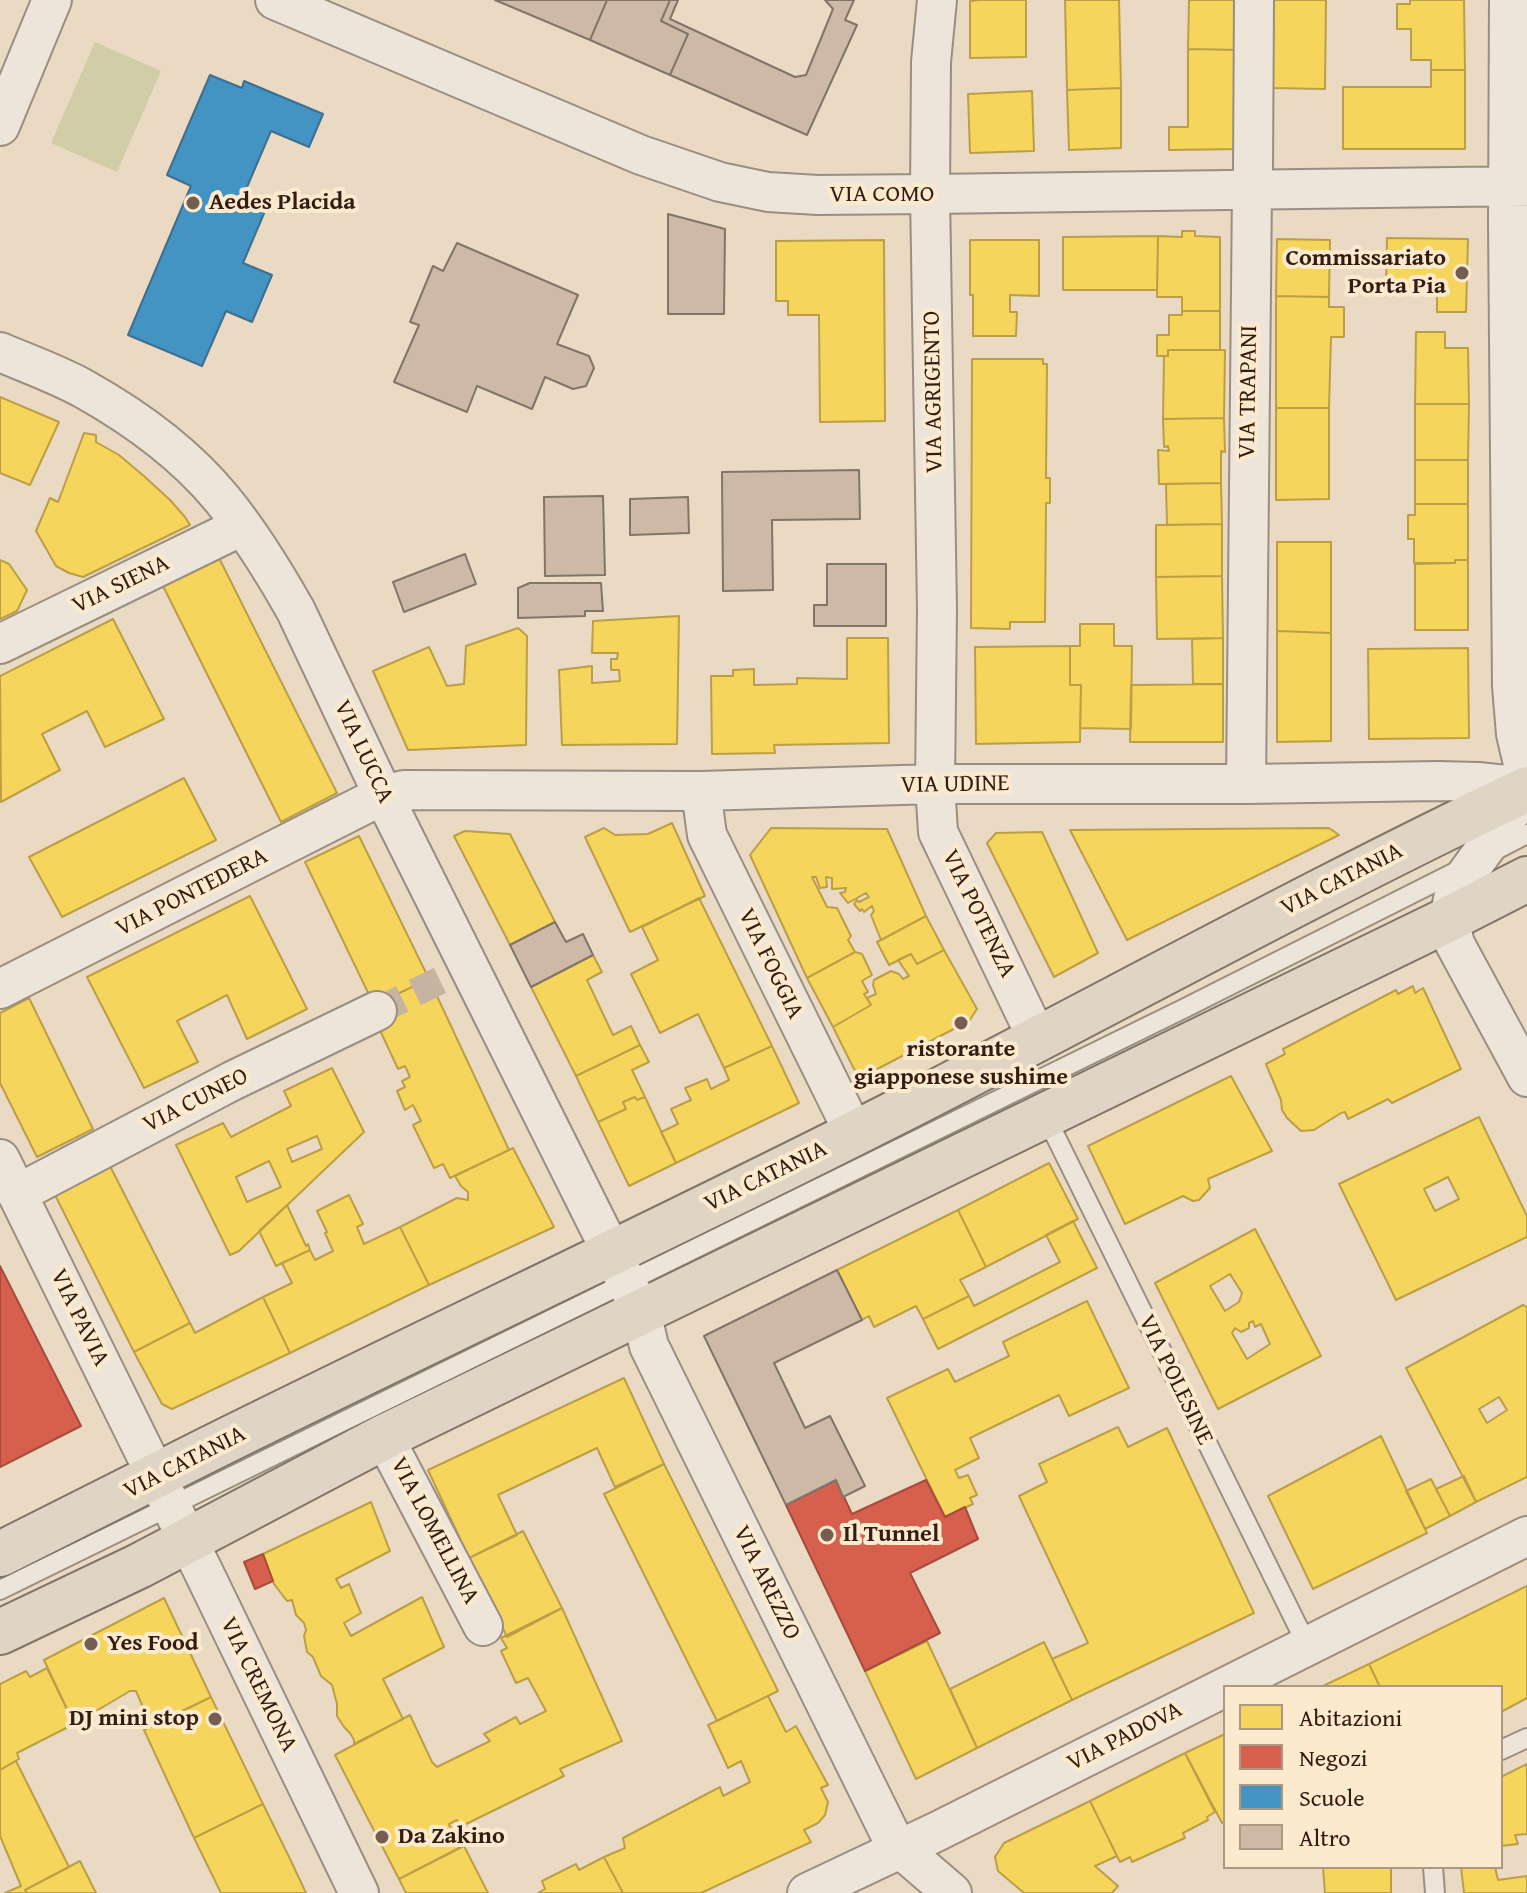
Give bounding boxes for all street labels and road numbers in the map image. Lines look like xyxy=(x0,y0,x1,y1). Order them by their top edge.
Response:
street label: VIA COMO xyxy=(830,181,934,209)
street label: VIA AGRIGENTO xyxy=(918,311,950,473)
street label: VIA TRAPANI xyxy=(1233,325,1265,459)
street label: VIA SIENA xyxy=(68,549,174,621)
street label: VIA LUCCA xyxy=(327,696,399,808)
street label: VIA UDINE xyxy=(900,770,1010,800)
street label: VIA CATANIA xyxy=(1276,837,1408,923)
street label: VIA PONTEDERA xyxy=(111,842,273,944)
street label: VIA POTENZA xyxy=(935,845,1021,983)
street label: VIA FOGGIA xyxy=(731,904,809,1024)
street label: VIA CUNEO xyxy=(139,1062,253,1140)
street label: VIA CATANIA xyxy=(700,1135,832,1219)
street label: VIA PAVIA xyxy=(43,1265,115,1371)
street label: VIA POLESINE xyxy=(1131,1310,1219,1450)
street label: VIA CATANIA xyxy=(119,1420,251,1506)
street label: VIA LOMELLINA xyxy=(383,1453,485,1609)
street label: VIA AREZZO xyxy=(726,1521,806,1645)
street label: VIA CREMONA xyxy=(213,1613,303,1757)
street label: VIA PADOVA xyxy=(1063,1696,1187,1778)

